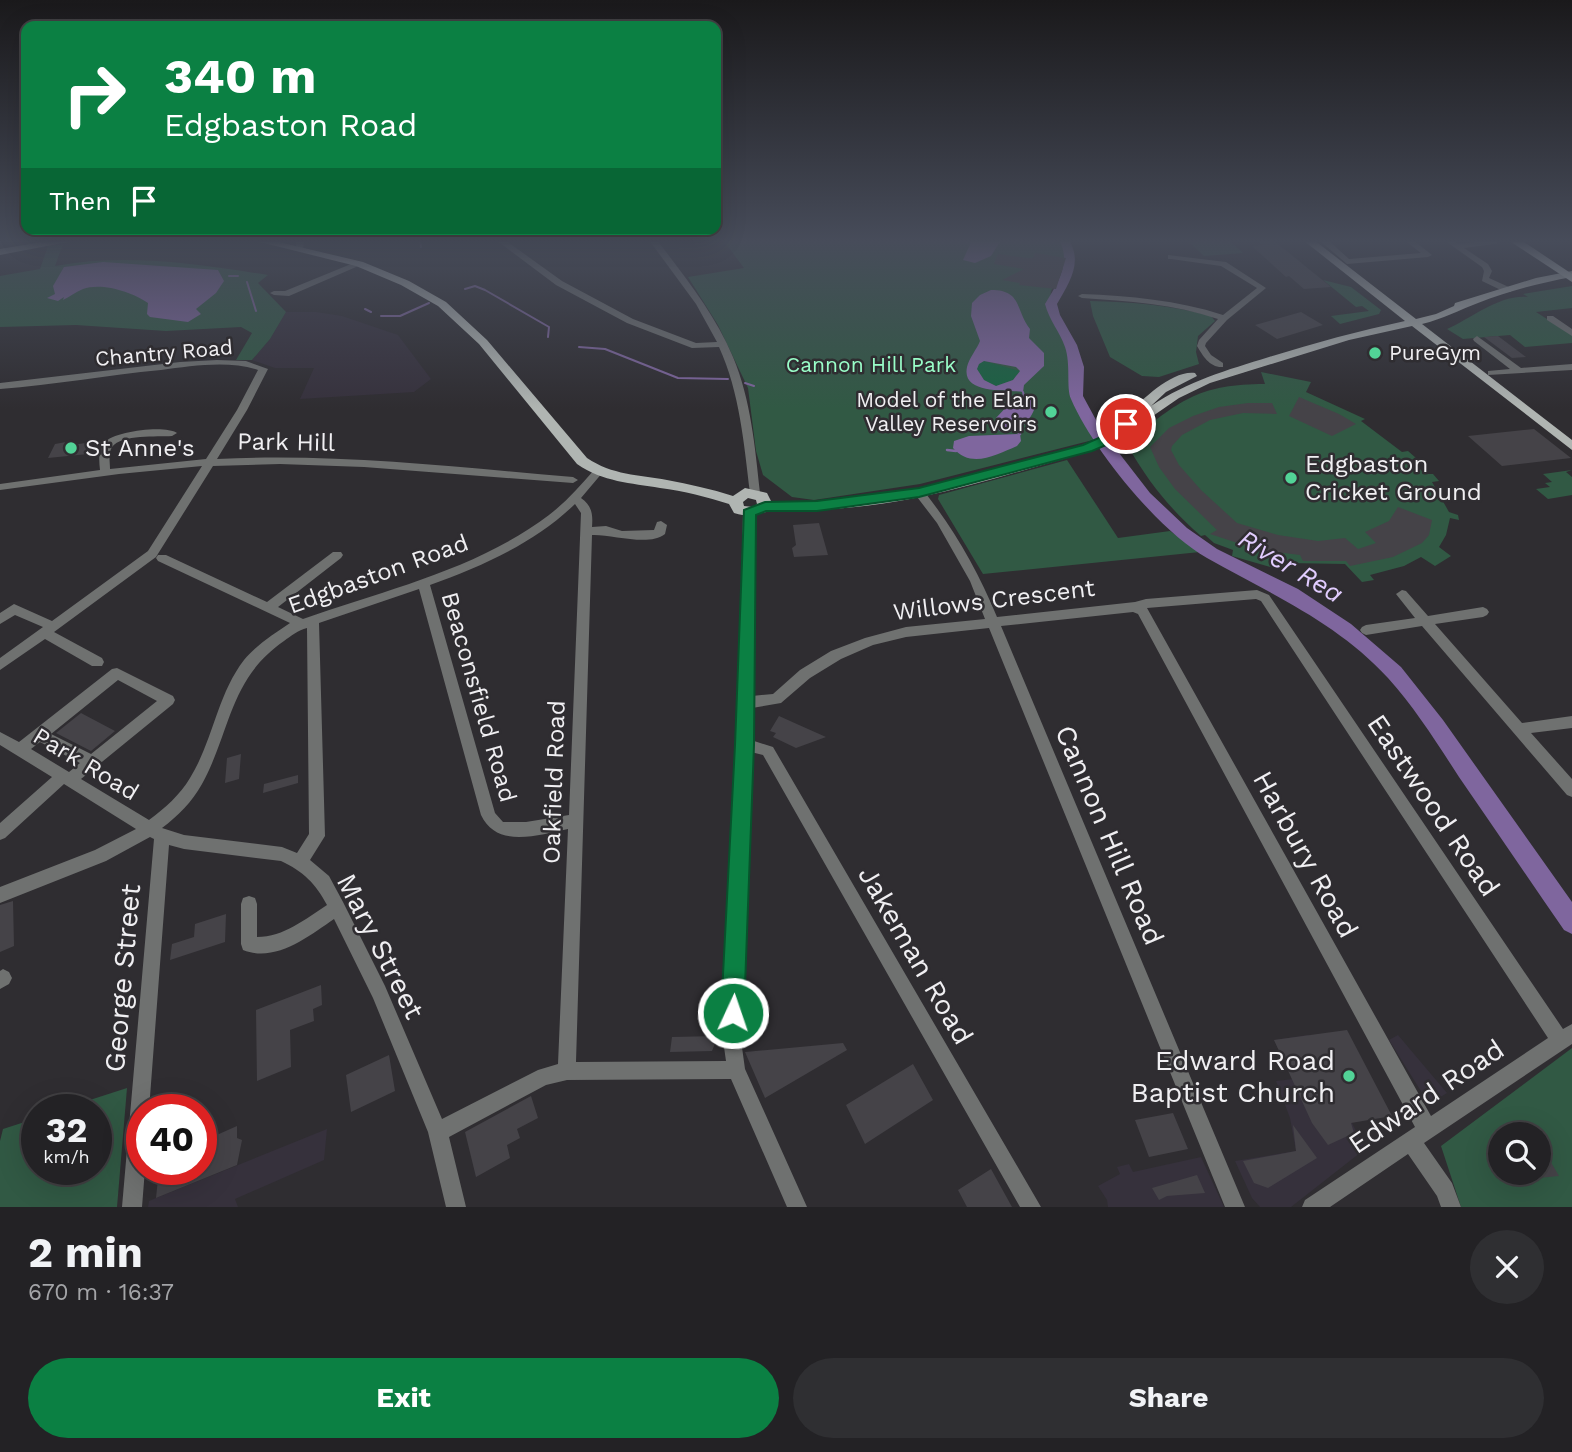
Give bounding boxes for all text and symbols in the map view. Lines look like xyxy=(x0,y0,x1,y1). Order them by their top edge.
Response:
text: 340 m xyxy=(164,47,316,105)
icon: right xyxy=(49,49,140,140)
text: Edgbaston Road xyxy=(164,106,417,144)
icon: arrive xyxy=(125,182,163,220)
text: Then xyxy=(49,186,111,216)
street label: Chantry Road xyxy=(94,334,234,371)
place label: PureGym xyxy=(1389,340,1481,365)
marker: PureGym xyxy=(1367,345,1383,361)
park label: Cannon Hill Park xyxy=(786,352,956,377)
place label: Model of the Elan Valley Reservoirs xyxy=(856,387,1037,436)
pin xyxy=(1096,394,1156,454)
marker: Model of the Elan Valley Reservoirs xyxy=(1043,404,1059,420)
icon: arrive xyxy=(1107,405,1145,443)
street label: Park Hill xyxy=(237,427,336,457)
place label: St Anne's xyxy=(85,434,195,462)
marker: St Anne's xyxy=(63,440,79,456)
place label: Edgbaston Cricket Ground xyxy=(1305,450,1482,506)
marker: Edgbaston Cricket Ground xyxy=(1283,470,1299,486)
water label: River Rea xyxy=(1233,523,1349,609)
street label: Edgbaston Road xyxy=(284,528,472,620)
street label: Willows Crescent xyxy=(891,574,1097,626)
street label: Beaconsfield Road xyxy=(436,589,522,805)
street label: Oakfield Road xyxy=(537,700,571,864)
street label: Eastwood Road xyxy=(1361,708,1507,902)
street label: Cannon Hill Road xyxy=(1048,720,1171,950)
street label: Park Road xyxy=(28,722,144,806)
street label: Harbury Road xyxy=(1246,765,1365,943)
street label: Jakeman Road xyxy=(851,860,980,1050)
street label: Mary Street xyxy=(330,868,431,1025)
street label: George Street xyxy=(98,882,147,1074)
position arrow xyxy=(696,976,770,1050)
street label: Edward Road xyxy=(1342,1032,1510,1160)
place label: Edward Road Baptist Church xyxy=(1131,1044,1335,1109)
marker: Edward Road Baptist Church xyxy=(1341,1068,1357,1084)
speed limit sign: 40 xyxy=(126,1094,217,1185)
text: 32 xyxy=(46,1109,87,1151)
map controls xyxy=(1488,1122,1551,1185)
button: search xyxy=(1488,1122,1551,1185)
text: km/h xyxy=(43,1146,90,1167)
text: 2 min xyxy=(28,1228,143,1277)
button: close xyxy=(1470,1230,1544,1304)
text: 670 m · 16:37 xyxy=(28,1279,174,1306)
button: Exit xyxy=(28,1358,779,1438)
button: Share xyxy=(793,1358,1544,1438)

